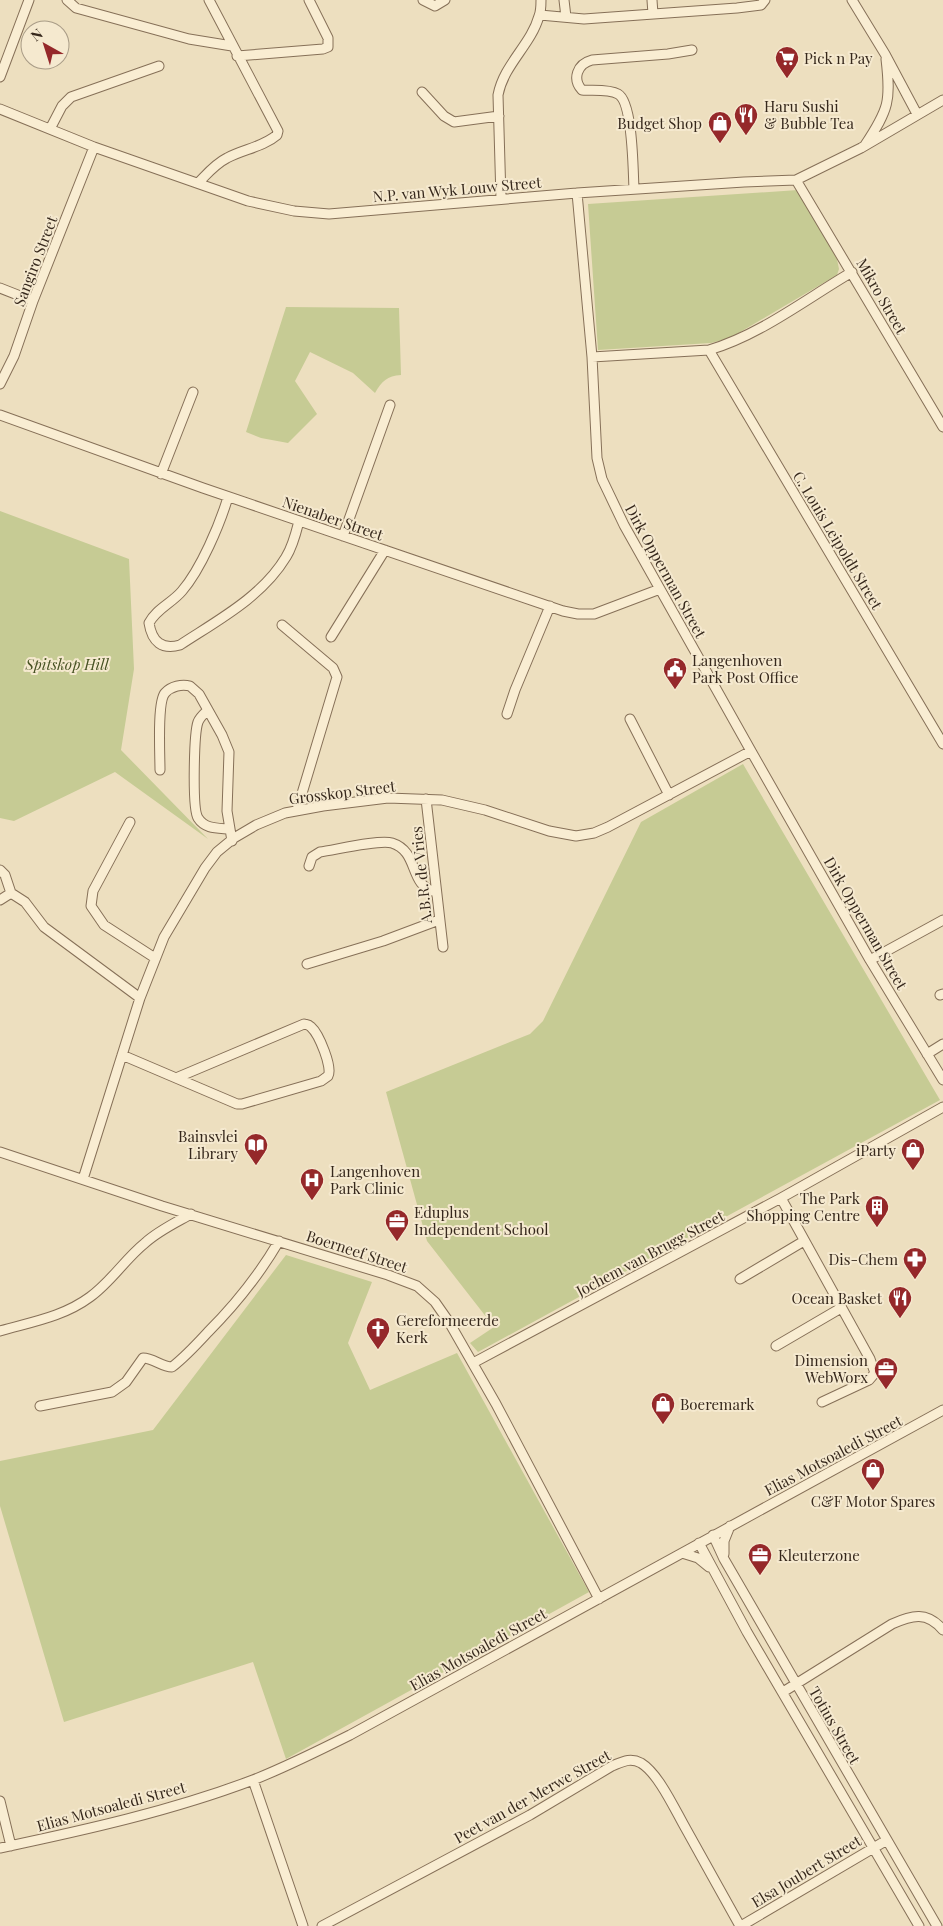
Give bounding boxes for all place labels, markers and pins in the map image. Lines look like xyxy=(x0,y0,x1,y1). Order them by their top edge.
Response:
supermarket icon: Pick n Pay xyxy=(774,45,800,79)
place label: Pick n Pay xyxy=(804,48,873,68)
place label: Haru Sushi & Bubble Tea xyxy=(764,96,854,133)
restaurant icon: Haru Sushi & Bubble Tea xyxy=(733,102,759,136)
shop icon: Budget Shop xyxy=(707,110,733,144)
place label: Budget Shop xyxy=(617,113,702,133)
place label: Langenhoven Park Post Office xyxy=(692,650,799,687)
public building icon: Langenhoven Park Post Office xyxy=(662,656,688,690)
place label: Bainsvlei Library xyxy=(178,1126,239,1163)
library icon: Bainsvlei Library xyxy=(243,1132,269,1166)
shop icon: iParty xyxy=(900,1137,926,1171)
place label: iParty xyxy=(856,1140,896,1160)
place label: Langenhoven Park Clinic xyxy=(330,1161,420,1198)
hospital icon: Langenhoven Park Clinic xyxy=(299,1167,325,1201)
place label: The Park Shopping Centre xyxy=(746,1188,861,1225)
building icon: The Park Shopping Centre xyxy=(864,1194,890,1228)
place label: Eduplus Independent School xyxy=(414,1202,548,1239)
office icon: Eduplus Independent School xyxy=(384,1208,410,1242)
pharmacy icon: Dis-Chem xyxy=(902,1246,928,1280)
place label: Dis-Chem xyxy=(829,1249,899,1269)
restaurant icon: Ocean Basket xyxy=(887,1285,913,1319)
place label: Ocean Basket xyxy=(792,1288,883,1308)
place label: Gereformeerde Kerk xyxy=(396,1310,499,1347)
church icon: Gereformeerde Kerk xyxy=(365,1316,391,1350)
place label: Dimension WebWorx xyxy=(795,1350,868,1387)
office icon: Dimension WebWorx xyxy=(873,1356,899,1390)
shop icon: Boeremark xyxy=(650,1391,676,1425)
place label: Boeremark xyxy=(680,1394,755,1414)
shop icon: C&F Motor Spares xyxy=(860,1457,886,1491)
place label: C&F Motor Spares xyxy=(811,1491,935,1511)
office icon: Kleuterzone xyxy=(747,1542,773,1576)
place label: Kleuterzone xyxy=(778,1545,860,1565)

